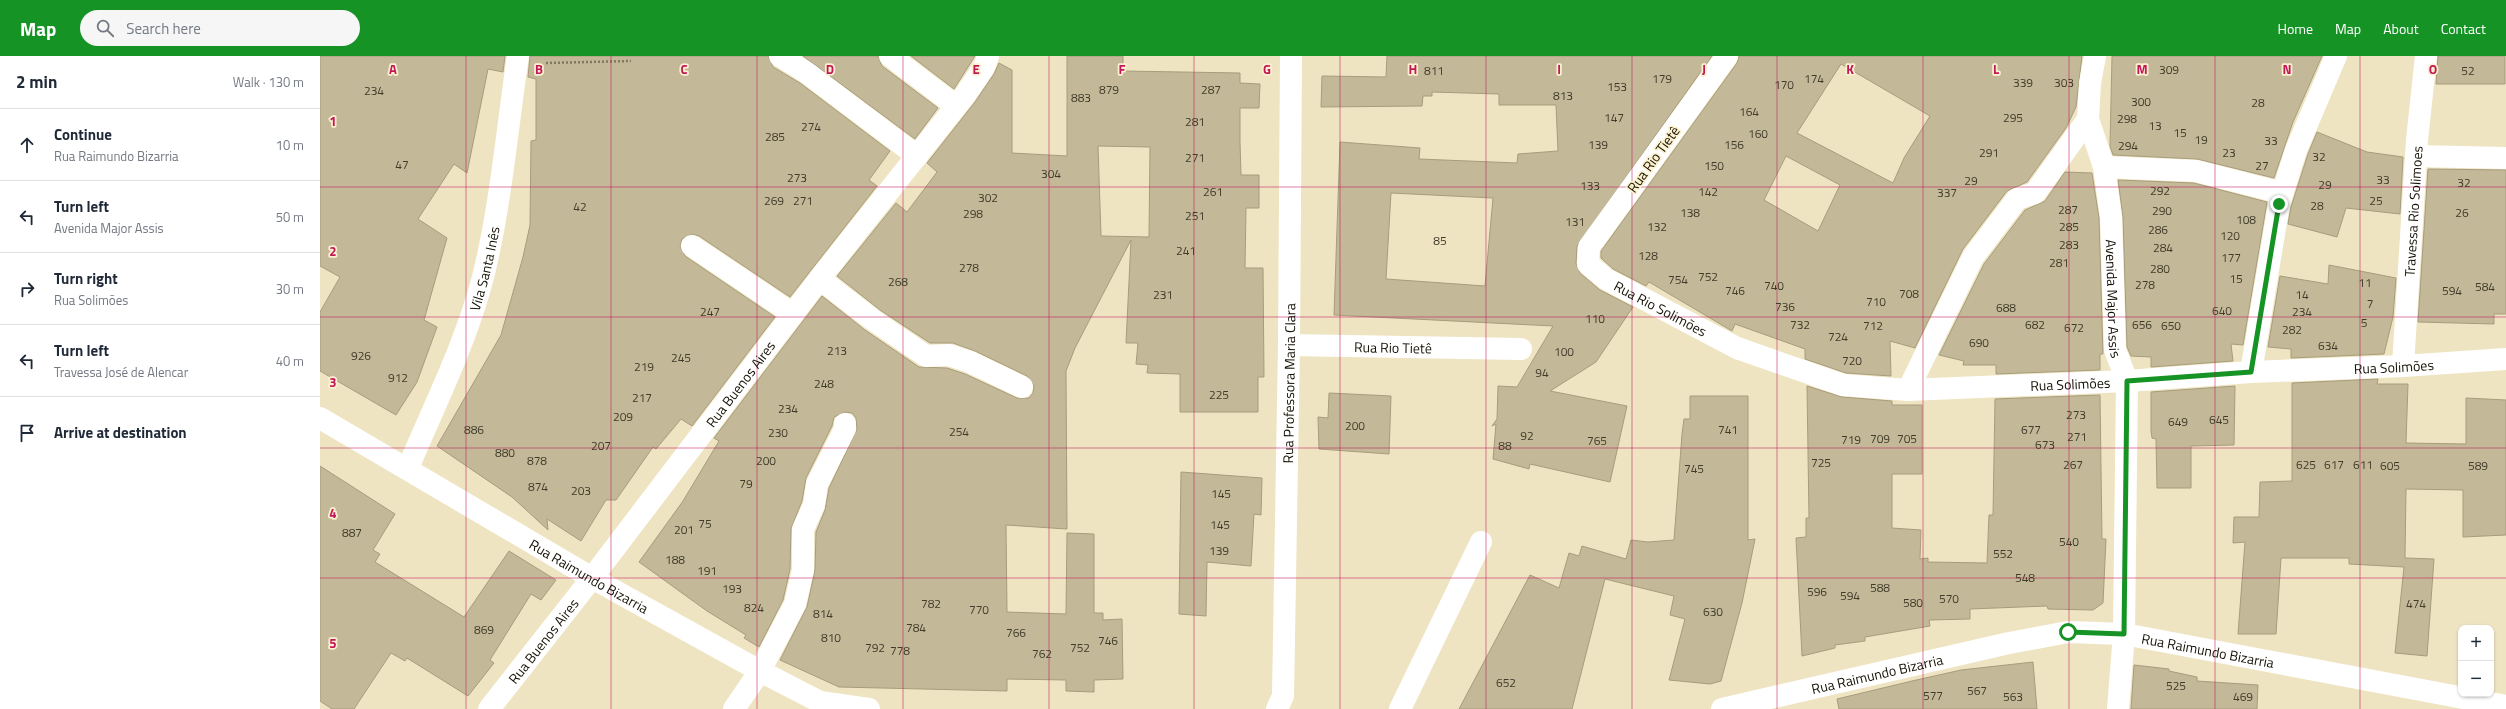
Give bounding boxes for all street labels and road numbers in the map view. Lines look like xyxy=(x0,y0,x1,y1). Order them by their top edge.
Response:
street label: Rua Rio Tietê xyxy=(1622,121,1684,197)
street label: Travessa Rio Solimoes xyxy=(2398,145,2427,277)
street label: Vila Santa Inês xyxy=(463,225,504,313)
street label: Avenida Major Assis xyxy=(2101,239,2127,361)
street label: Rua Rio Solimões xyxy=(1611,275,1711,341)
street label: Rua Professora Maria Clara xyxy=(1276,303,1300,464)
street label: Rua Buenos Aires xyxy=(700,336,780,431)
street label: Rua Rio Tietê xyxy=(1354,336,1432,358)
street label: Rua Solimões xyxy=(2353,353,2434,378)
street label: Rua Solimões xyxy=(2030,371,2111,395)
street label: Rua Raimundo Bizarria xyxy=(526,533,653,618)
street label: Rua Buenos Aires xyxy=(503,593,583,688)
street label: Rua Raimundo Bizarria xyxy=(2140,627,2276,673)
street label: Rua Raimundo Bizarria xyxy=(1809,648,1945,699)

